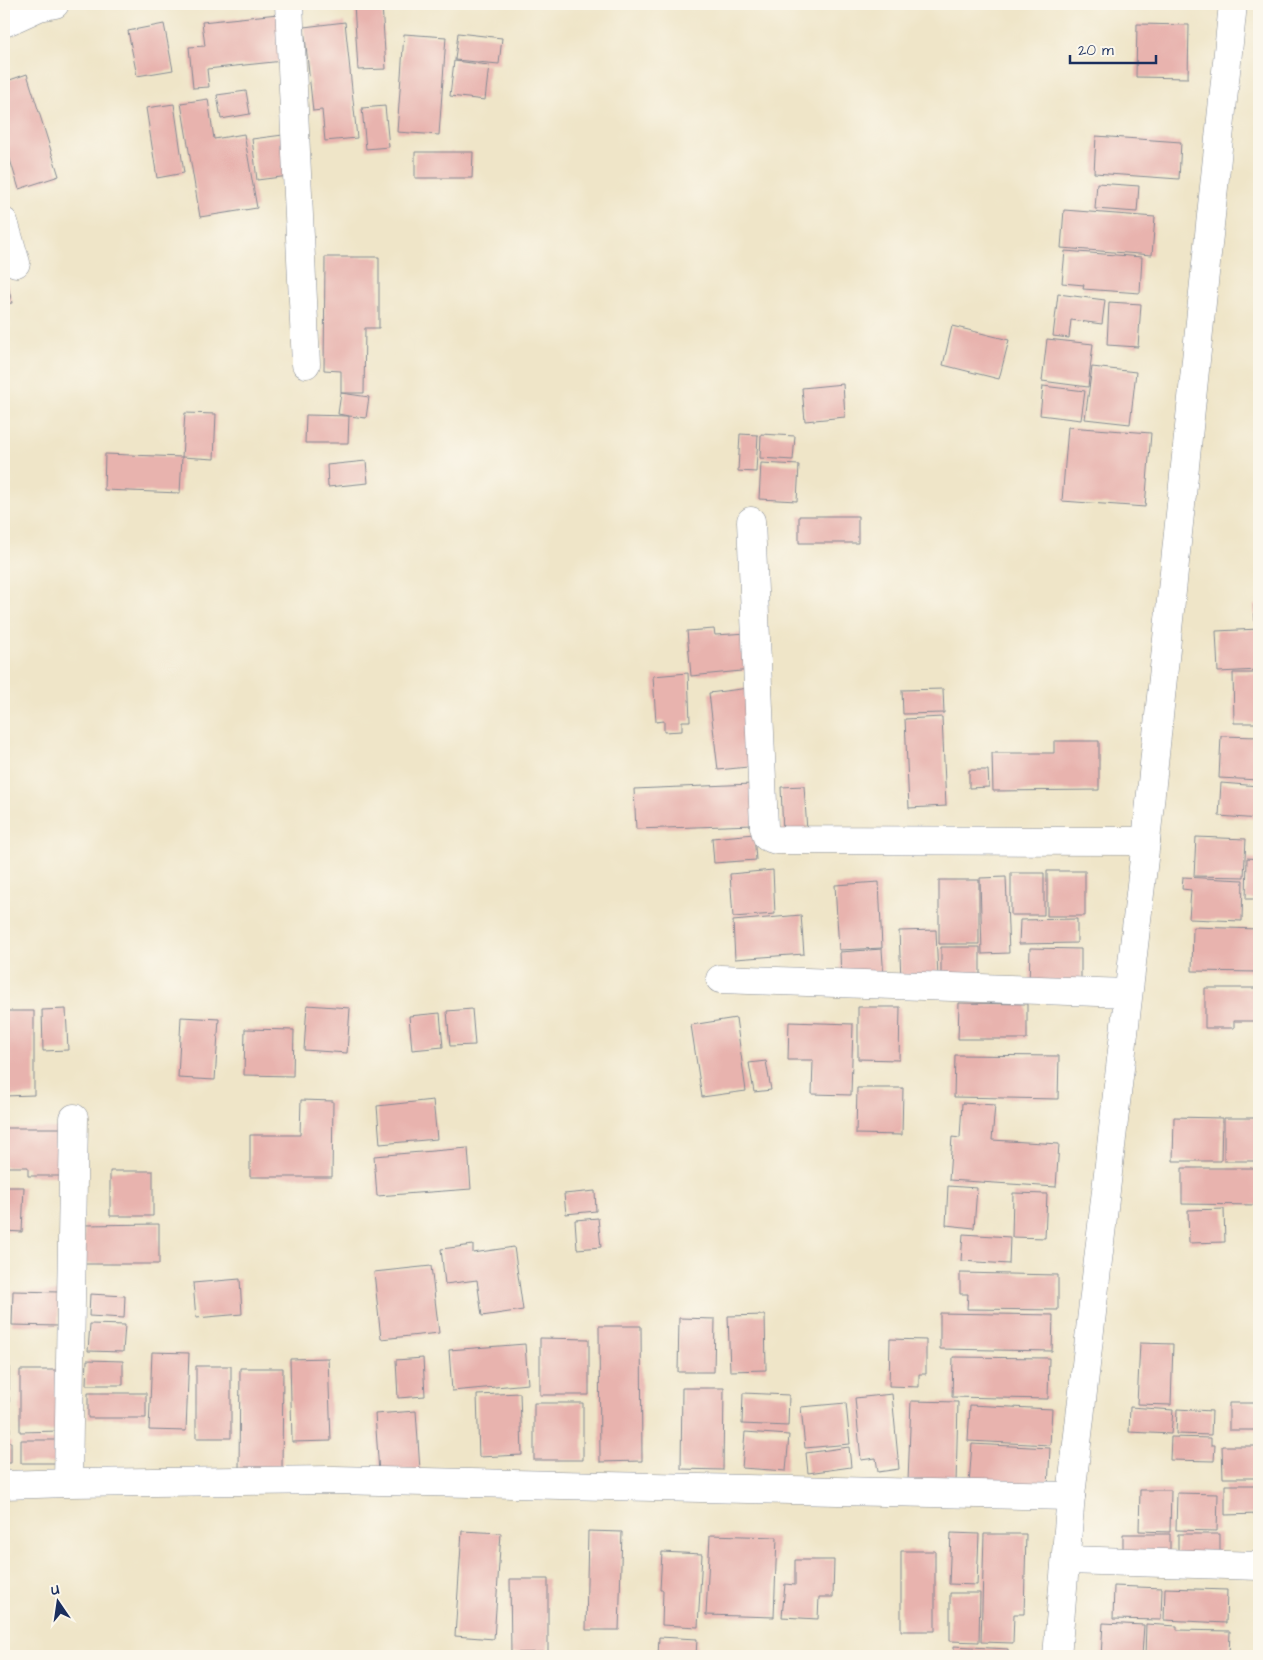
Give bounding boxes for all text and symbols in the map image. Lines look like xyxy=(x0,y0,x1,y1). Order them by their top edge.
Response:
scale bar xyxy=(1070,32,1157,64)
text: 20 m xyxy=(1078,40,1114,61)
north arrow xyxy=(32,1578,82,1628)
text: U xyxy=(49,1580,62,1601)

